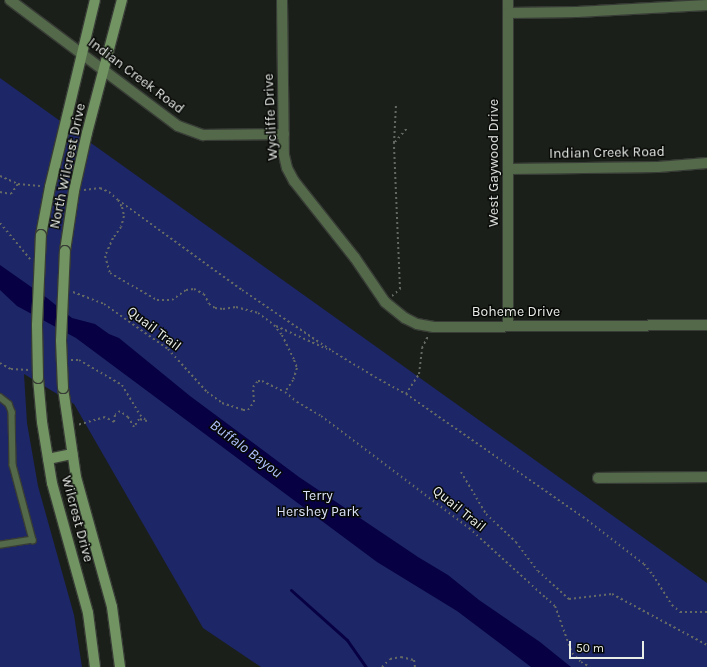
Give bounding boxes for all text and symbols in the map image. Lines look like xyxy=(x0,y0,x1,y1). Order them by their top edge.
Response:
street label: Indian Creek Road xyxy=(85,34,187,118)
street label: Wycliffe Drive xyxy=(260,73,282,161)
street label: West Gaywood Drive xyxy=(486,99,502,227)
street label: North Wilcrest Drive xyxy=(46,102,90,230)
street label: Indian Creek Road xyxy=(549,144,665,162)
street label: Quail Trail xyxy=(124,303,184,355)
street label: Boheme Drive xyxy=(472,304,560,320)
water label: Buffalo Bayou xyxy=(206,416,286,482)
street label: Wilcrest Drive xyxy=(57,474,97,564)
street label: Quail Trail xyxy=(429,482,489,536)
park label: Terry Hershey Park xyxy=(277,488,359,520)
scale bar xyxy=(571,633,646,659)
text: 50 m xyxy=(576,641,604,655)

